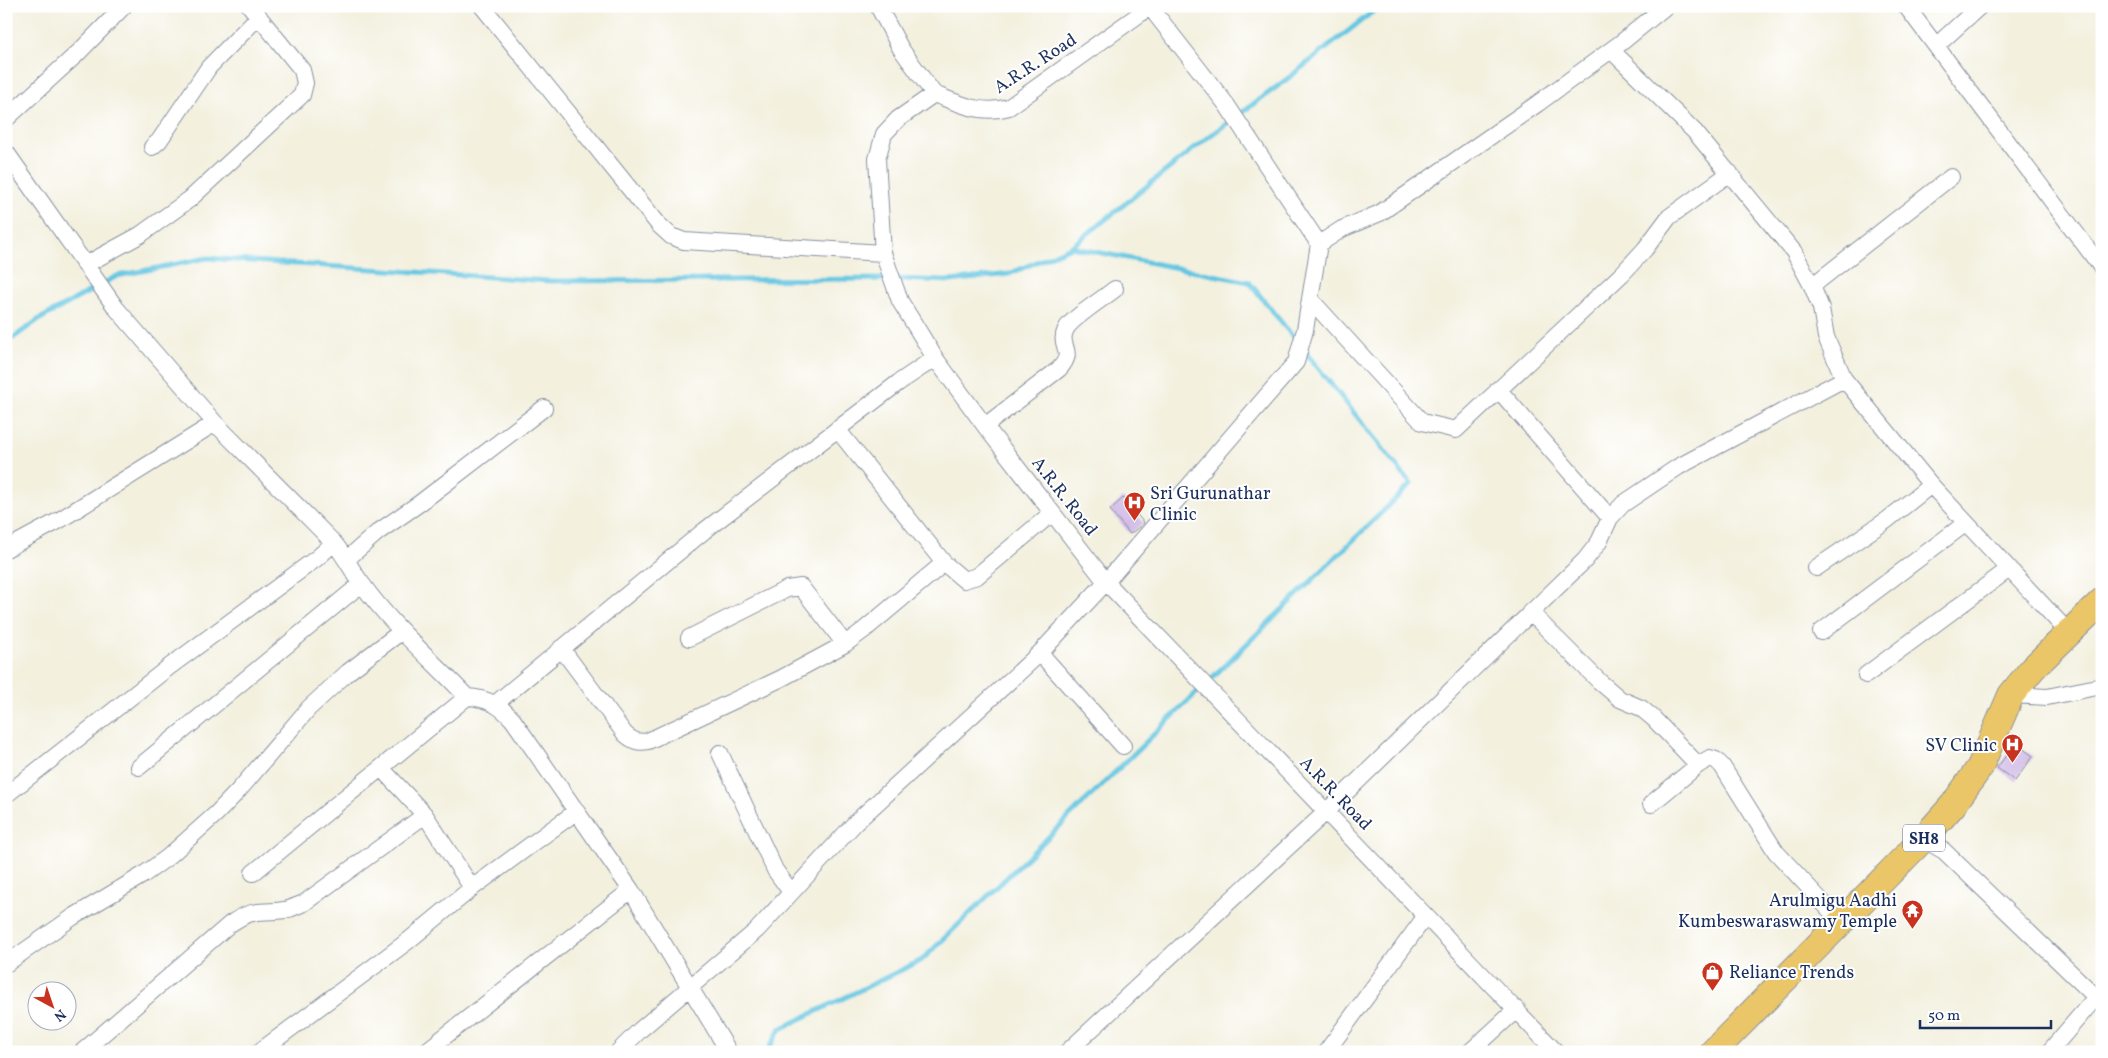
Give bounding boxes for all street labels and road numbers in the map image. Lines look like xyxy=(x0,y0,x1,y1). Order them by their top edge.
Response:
street label: A.R.R. Road xyxy=(989,28,1082,100)
street label: A.R.R. Road xyxy=(1025,452,1103,542)
street label: A.R.R. Road xyxy=(1293,751,1377,837)
road number: SH8 xyxy=(1903,824,1945,851)

